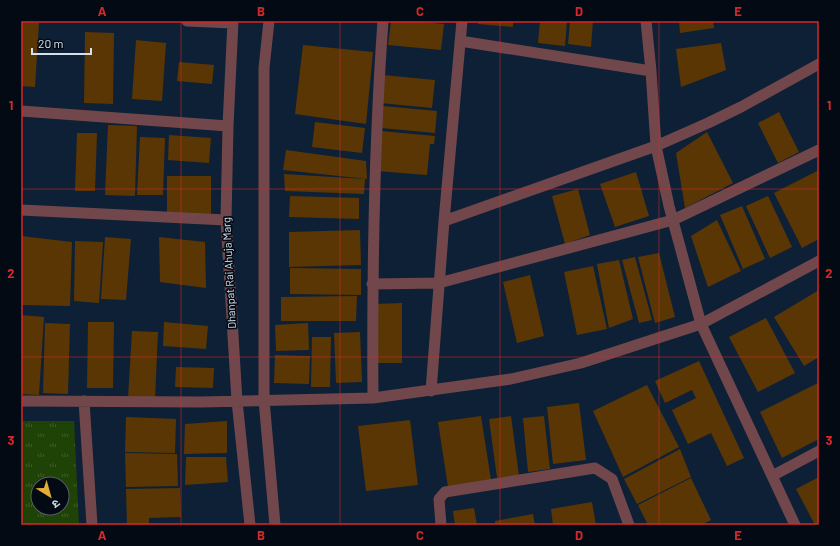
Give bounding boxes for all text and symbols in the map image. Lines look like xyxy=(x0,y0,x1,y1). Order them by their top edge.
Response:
text: A xyxy=(98,3,107,19)
text: B xyxy=(257,3,265,19)
text: C xyxy=(416,3,424,19)
text: D xyxy=(575,3,583,19)
text: E xyxy=(734,3,742,19)
scale bar xyxy=(32,30,91,56)
text: 20 m xyxy=(38,36,64,50)
text: 1 xyxy=(9,97,13,113)
text: 1 xyxy=(827,97,831,113)
street label: Dhanpat Rai Ahuja Marg xyxy=(219,217,238,329)
text: 2 xyxy=(7,265,15,281)
text: 2 xyxy=(825,265,833,281)
text: 3 xyxy=(7,432,15,448)
text: 3 xyxy=(825,432,833,448)
north arrow xyxy=(30,476,70,516)
text: उ xyxy=(49,497,63,512)
text: A xyxy=(98,527,107,543)
text: B xyxy=(257,527,265,543)
text: C xyxy=(416,527,424,543)
text: D xyxy=(575,527,583,543)
text: E xyxy=(734,527,742,543)

